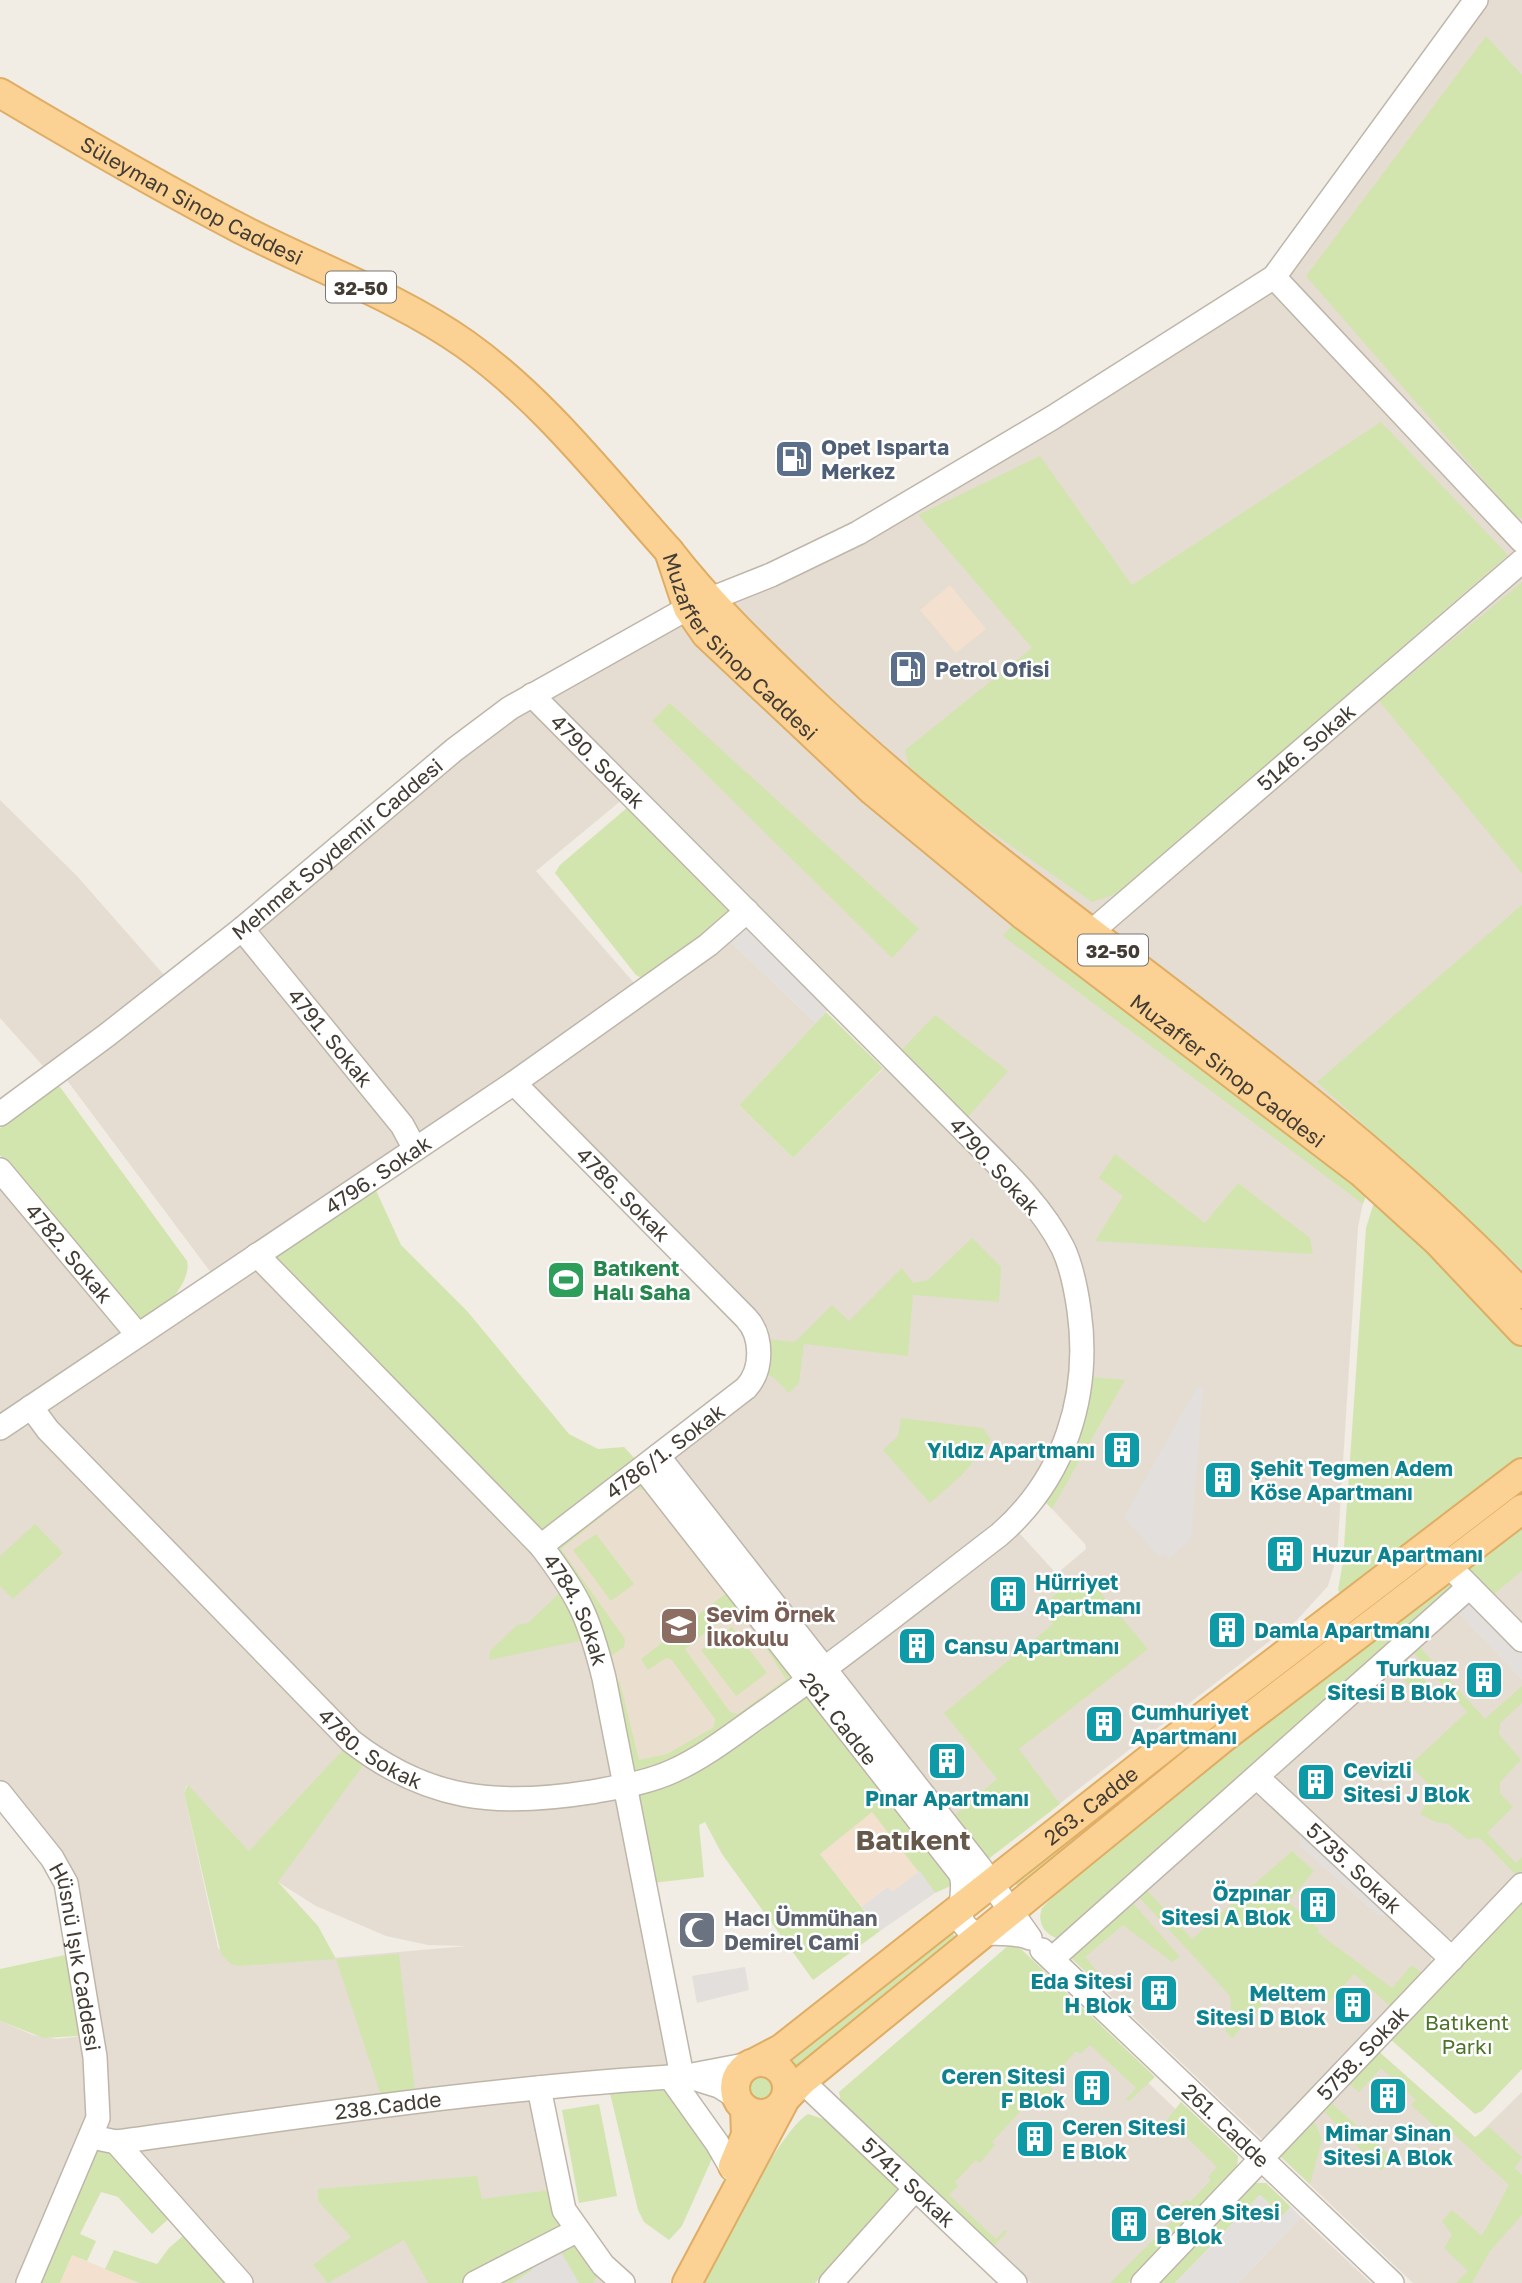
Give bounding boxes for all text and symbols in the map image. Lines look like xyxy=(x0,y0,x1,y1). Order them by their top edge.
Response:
street label: Süleyman Sinop Caddesi xyxy=(76,130,307,270)
road number: 32-50 xyxy=(326,272,396,302)
place label: Opet Isparta Merkez xyxy=(821,434,949,484)
fuel station icon: Opet Isparta Merkez xyxy=(773,438,815,480)
street label: Muzaffer Sinop Caddesi xyxy=(657,549,823,746)
fuel station icon: Petrol Ofisi xyxy=(887,648,929,690)
place label: Petrol Ofisi xyxy=(935,656,1049,682)
street label: 5146. Sokak xyxy=(1252,698,1360,796)
street label: 4790. Sokak xyxy=(545,708,651,814)
street label: Mehmet Soydemir Caddesi xyxy=(226,752,448,945)
road number: 32-50 xyxy=(1078,934,1148,966)
street label: 4791. Sokak xyxy=(283,983,379,1092)
street label: Muzaffer Sinop Caddesi xyxy=(1125,988,1330,1153)
street label: 4790. Sokak xyxy=(944,1112,1046,1220)
street label: 4796. Sokak xyxy=(320,1129,436,1219)
street label: 4786. Sokak xyxy=(571,1141,676,1247)
street label: 4782. Sokak xyxy=(20,1198,118,1308)
place label: Batıkent Halı Saha xyxy=(593,1255,690,1305)
sports icon: Batıkent Halı Saha xyxy=(545,1259,587,1301)
street label: 4786/1. Sokak xyxy=(600,1398,730,1504)
building icon: Yıldız Apartmanı xyxy=(1101,1429,1143,1471)
place label: Yıldız Apartmanı xyxy=(927,1437,1095,1463)
place label: Şehit Teğmen Adem Köse Apartmanı xyxy=(1250,1455,1453,1505)
building icon: Şehit Teğmen Adem Köse Apartmanı xyxy=(1202,1459,1244,1501)
building icon: Huzur Apartmanı xyxy=(1264,1533,1306,1575)
place label: Huzur Apartmanı xyxy=(1312,1541,1483,1567)
street label: 4784. Sokak xyxy=(538,1548,613,1669)
place label: Hürriyet Apartmanı xyxy=(1035,1569,1141,1619)
building icon: Hürriyet Apartmanı xyxy=(987,1573,1029,1615)
place label: Sevim Örnek İlkokulu xyxy=(706,1601,836,1651)
school or university icon: Sevim Örnek İlkokulu xyxy=(658,1605,700,1647)
building icon: Damla Apartmanı xyxy=(1206,1609,1248,1651)
place label: Damla Apartmanı xyxy=(1254,1617,1430,1643)
building icon: Cansu Apartmanı xyxy=(896,1625,938,1667)
place label: Cansu Apartmanı xyxy=(944,1633,1119,1659)
place label: Turkuaz Sitesi B Blok xyxy=(1327,1655,1457,1705)
building icon: Turkuaz Sitesi B Blok xyxy=(1463,1659,1505,1701)
street label: 261. Cadde xyxy=(795,1667,883,1770)
place label: Cumhuriyet Apartmanı xyxy=(1131,1699,1249,1749)
street label: 4780. Sokak xyxy=(313,1702,426,1794)
building icon: Cumhuriyet Apartmanı xyxy=(1083,1703,1125,1745)
building icon: Pınar Apartmanı xyxy=(926,1740,968,1782)
place label: Cevizli Sitesi J Blok xyxy=(1343,1757,1470,1807)
street label: 263. Cadde xyxy=(1038,1760,1143,1850)
building icon: Cevizli Sitesi J Blok xyxy=(1295,1761,1337,1803)
place label: Pınar Apartmanı xyxy=(865,1785,1029,1811)
street label: 5735. Sokak xyxy=(1301,1817,1407,1919)
district label: Batıkent xyxy=(855,1823,971,1856)
street label: Hüsnü Işık Caddesi xyxy=(44,1857,107,2053)
place label: Özpınar Sitesi A Blok xyxy=(1161,1880,1291,1930)
building icon: Özpınar Sitesi A Blok xyxy=(1297,1884,1339,1926)
place label: Hacı Ümmühan Demirel Cami xyxy=(724,1905,877,1955)
mosque icon: Hacı Ümmühan Demirel Cami xyxy=(676,1909,718,1951)
place label: Eda Sitesi H Blok xyxy=(1031,1968,1132,2018)
building icon: Eda Sitesi H Blok xyxy=(1138,1972,1180,2014)
place label: Meltem Sitesi D Blok xyxy=(1196,1980,1326,2030)
building icon: Meltem Sitesi D Blok xyxy=(1332,1984,1374,2026)
street label: 5758. Sokak xyxy=(1311,2000,1414,2106)
park label: Batıkent Parkı xyxy=(1425,2009,1509,2059)
place label: Ceren Sitesi F Blok xyxy=(941,2063,1065,2113)
building icon: Ceren Sitesi F Blok xyxy=(1071,2067,1113,2109)
building icon: Mimar Sinan Sitesi A Blok xyxy=(1367,2075,1409,2117)
street label: 261. Cadde xyxy=(1177,2077,1275,2173)
street label: 238.Cadde xyxy=(333,2086,443,2125)
place label: Ceren Sitesi E Blok xyxy=(1062,2114,1186,2164)
building icon: Ceren Sitesi E Blok xyxy=(1014,2118,1056,2160)
place label: Mimar Sinan Sitesi A Blok xyxy=(1323,2120,1453,2170)
street label: 5741. Sokak xyxy=(856,2132,961,2233)
place label: Ceren Sitesi B Blok xyxy=(1156,2199,1280,2249)
building icon: Ceren Sitesi B Blok xyxy=(1108,2203,1150,2245)

